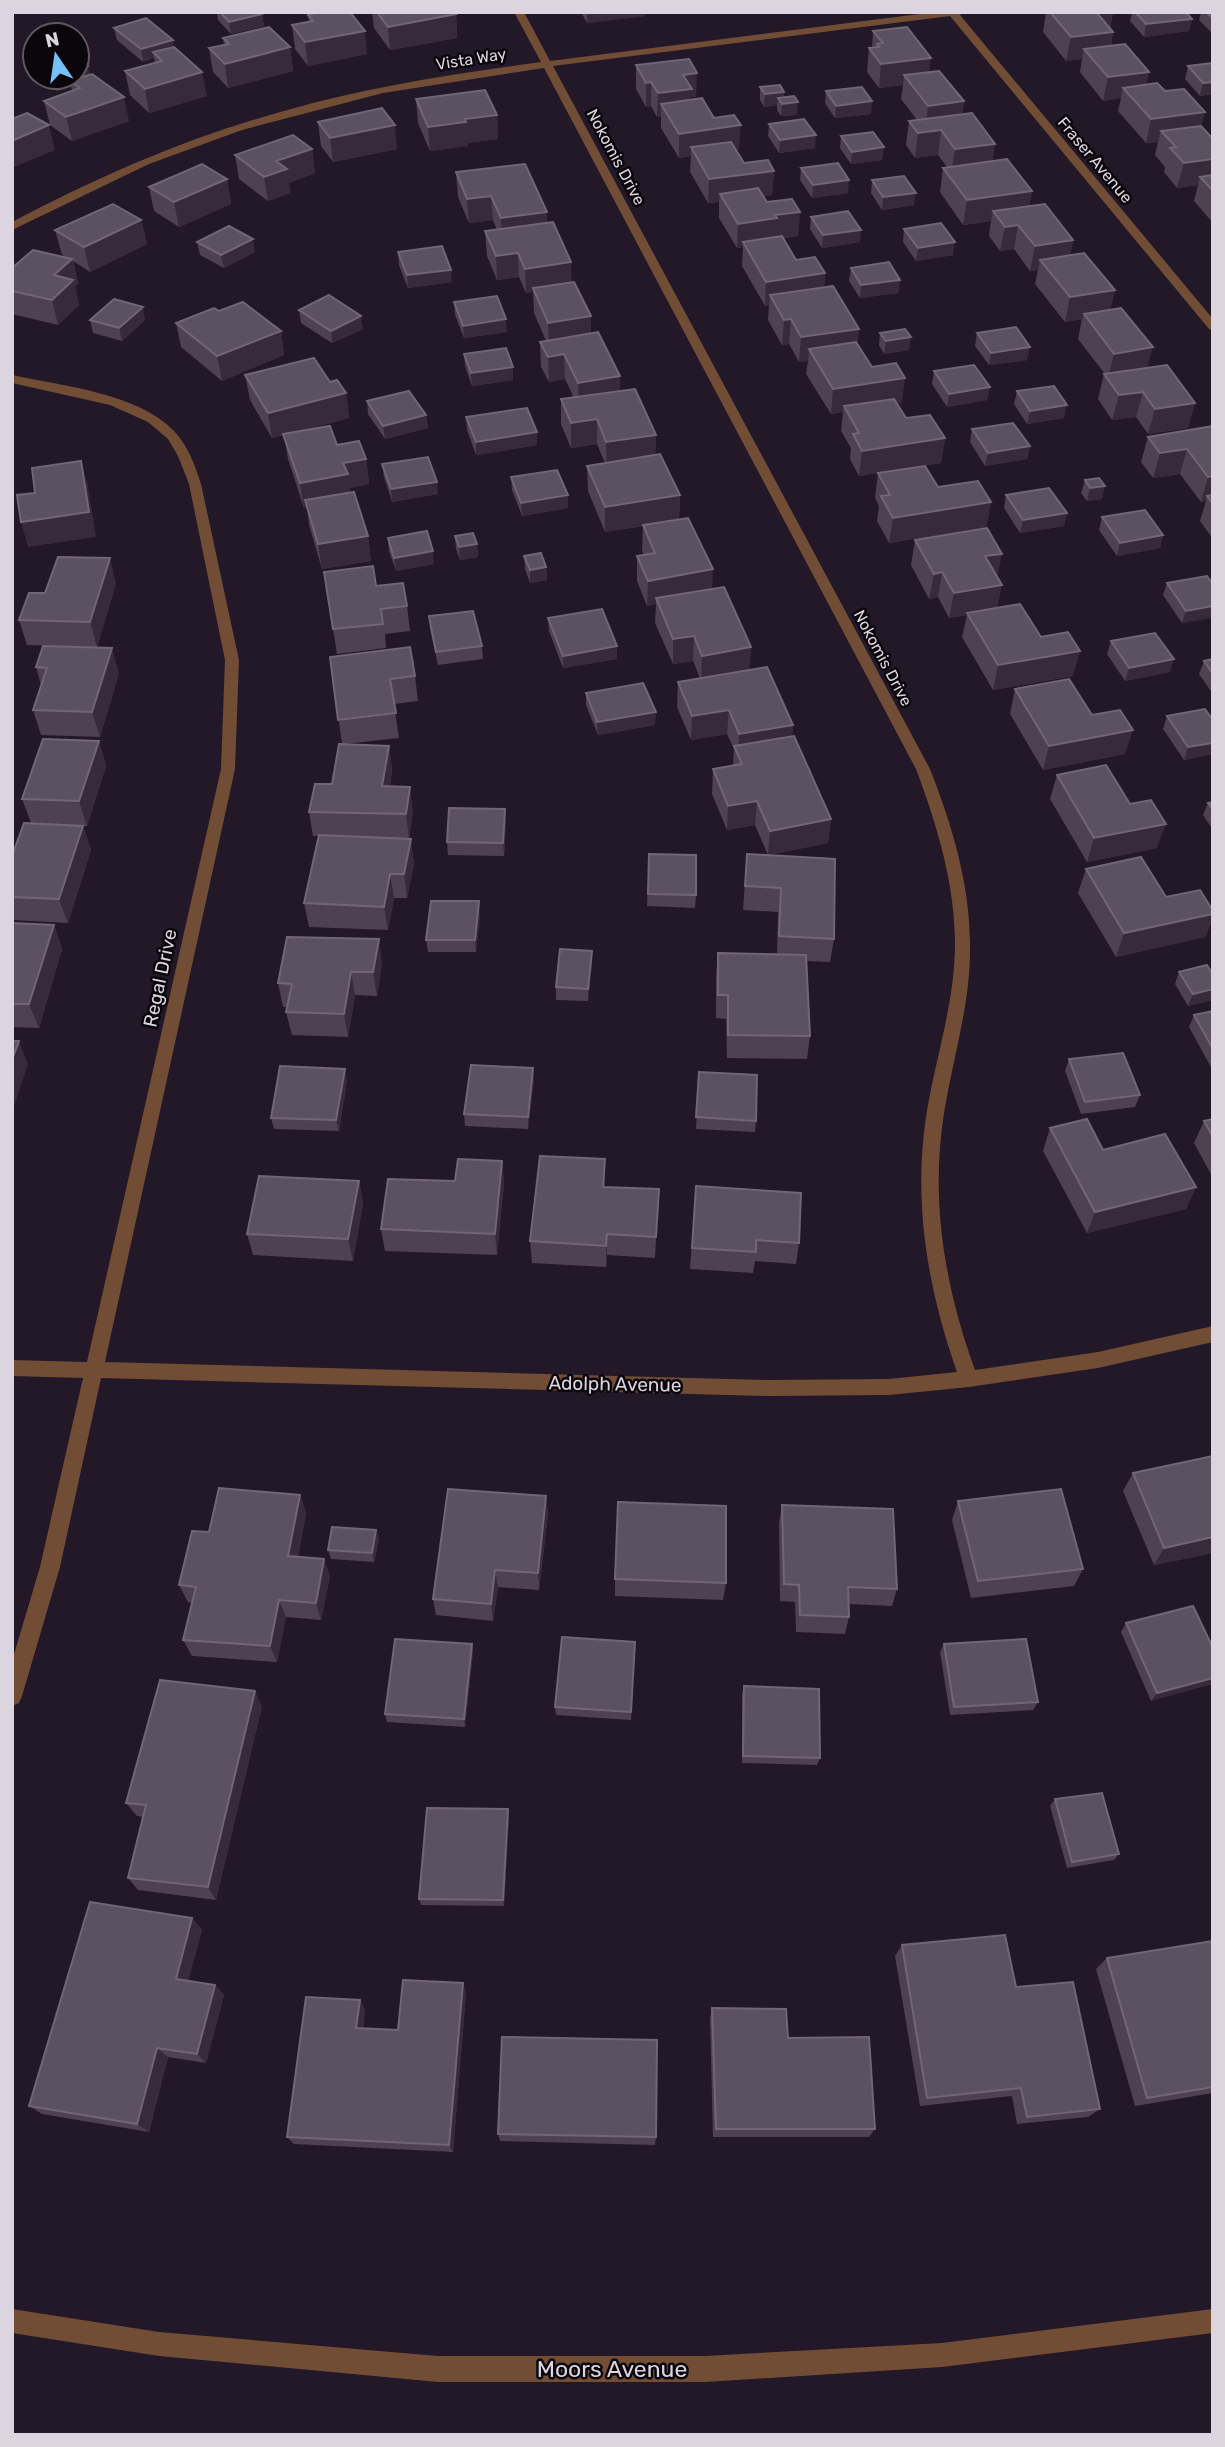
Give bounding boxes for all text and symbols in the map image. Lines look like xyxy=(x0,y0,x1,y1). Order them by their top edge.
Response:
north arrow xyxy=(21,21,91,91)
text: N xyxy=(43,27,62,53)
street label: Vista Way xyxy=(434,44,508,74)
street label: Nokomis Drive xyxy=(583,106,649,208)
street label: Fraser Avenue xyxy=(1054,113,1136,207)
street label: Nokomis Drive xyxy=(850,607,916,709)
street label: Regal Drive xyxy=(138,927,182,1029)
street label: Adolph Avenue xyxy=(548,1371,682,1397)
street label: Moors Avenue xyxy=(537,2355,687,2383)

